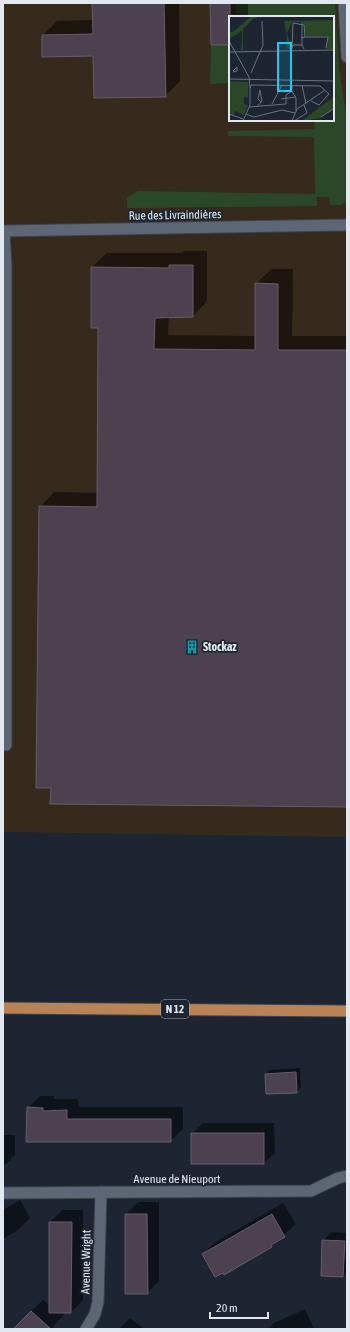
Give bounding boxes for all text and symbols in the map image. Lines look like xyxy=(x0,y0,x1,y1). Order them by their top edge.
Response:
inset map xyxy=(229,16,334,121)
street label: Rue des Livraindières xyxy=(128,207,222,223)
building icon: Stockaz xyxy=(184,639,200,655)
place label: Stockaz xyxy=(203,640,237,654)
road number: N 12 xyxy=(161,1000,189,1018)
street label: Avenue de Nieuport xyxy=(134,1172,221,1186)
street label: Avenue Wright xyxy=(78,1229,94,1294)
scale bar xyxy=(210,1294,268,1320)
text: 20 m xyxy=(216,1301,238,1315)

